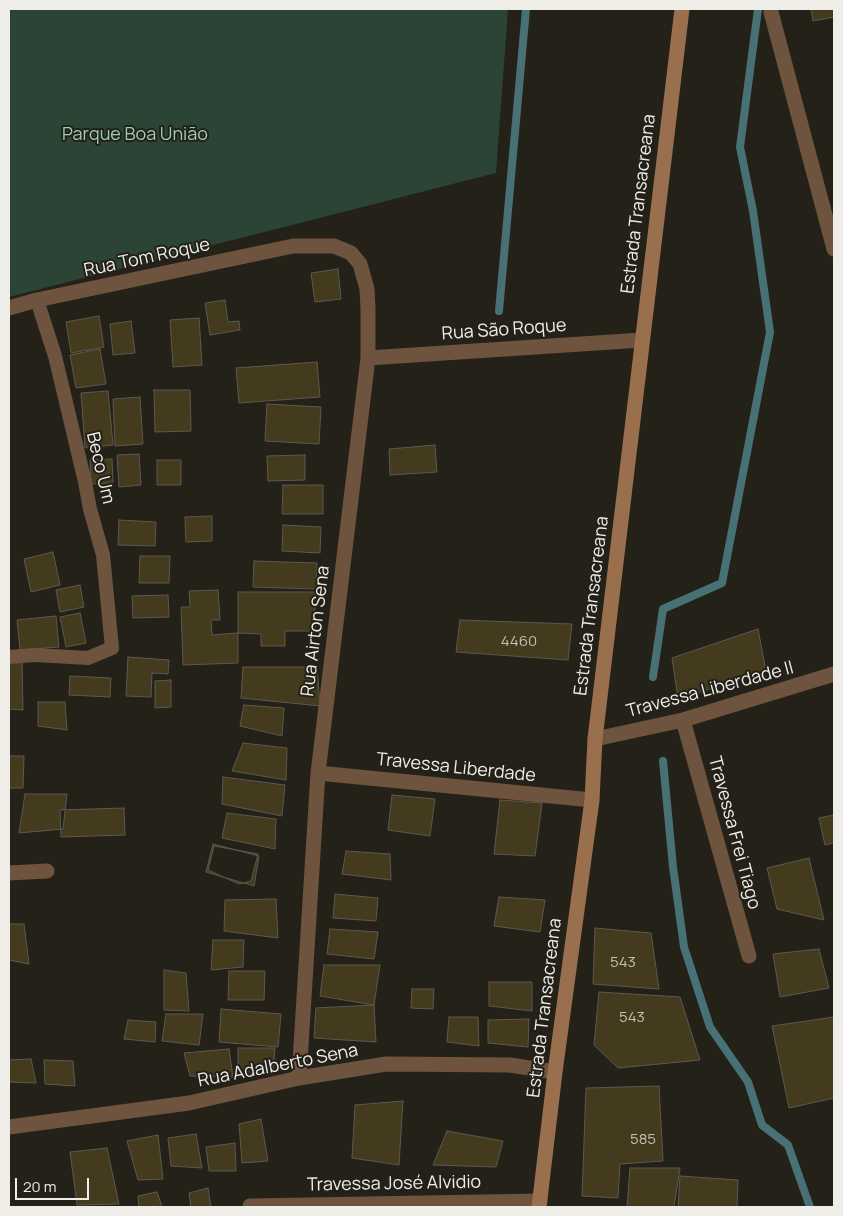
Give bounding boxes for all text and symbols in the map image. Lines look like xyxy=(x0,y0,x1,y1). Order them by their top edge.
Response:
street label: Estrada Transacreana xyxy=(617,113,661,295)
park label: Parque Boa União xyxy=(62,124,208,146)
street label: Rua Tom Roque xyxy=(82,234,212,282)
street label: Rua São Roque xyxy=(441,315,567,345)
street label: Beco Um xyxy=(81,430,119,506)
street label: Estrada Transacreana xyxy=(570,515,614,697)
street label: Rua Airton Sena xyxy=(297,564,335,698)
house number: 4460 xyxy=(501,633,537,651)
street label: Travessa Liberdade II xyxy=(624,657,796,723)
street label: Travessa Liberdade xyxy=(375,749,537,787)
street label: Travessa Frei Tiago xyxy=(703,754,765,912)
street label: Estrada Transacreana xyxy=(523,917,567,1099)
house number: 543 xyxy=(610,954,636,972)
house number: 543 xyxy=(619,1009,645,1027)
street label: Rua Adalberto Sena xyxy=(196,1040,360,1092)
house number: 585 xyxy=(630,1131,656,1149)
scale bar xyxy=(18,1168,91,1200)
street label: Travessa José Alvidio xyxy=(307,1172,481,1196)
text: 20 m xyxy=(23,1176,56,1197)

